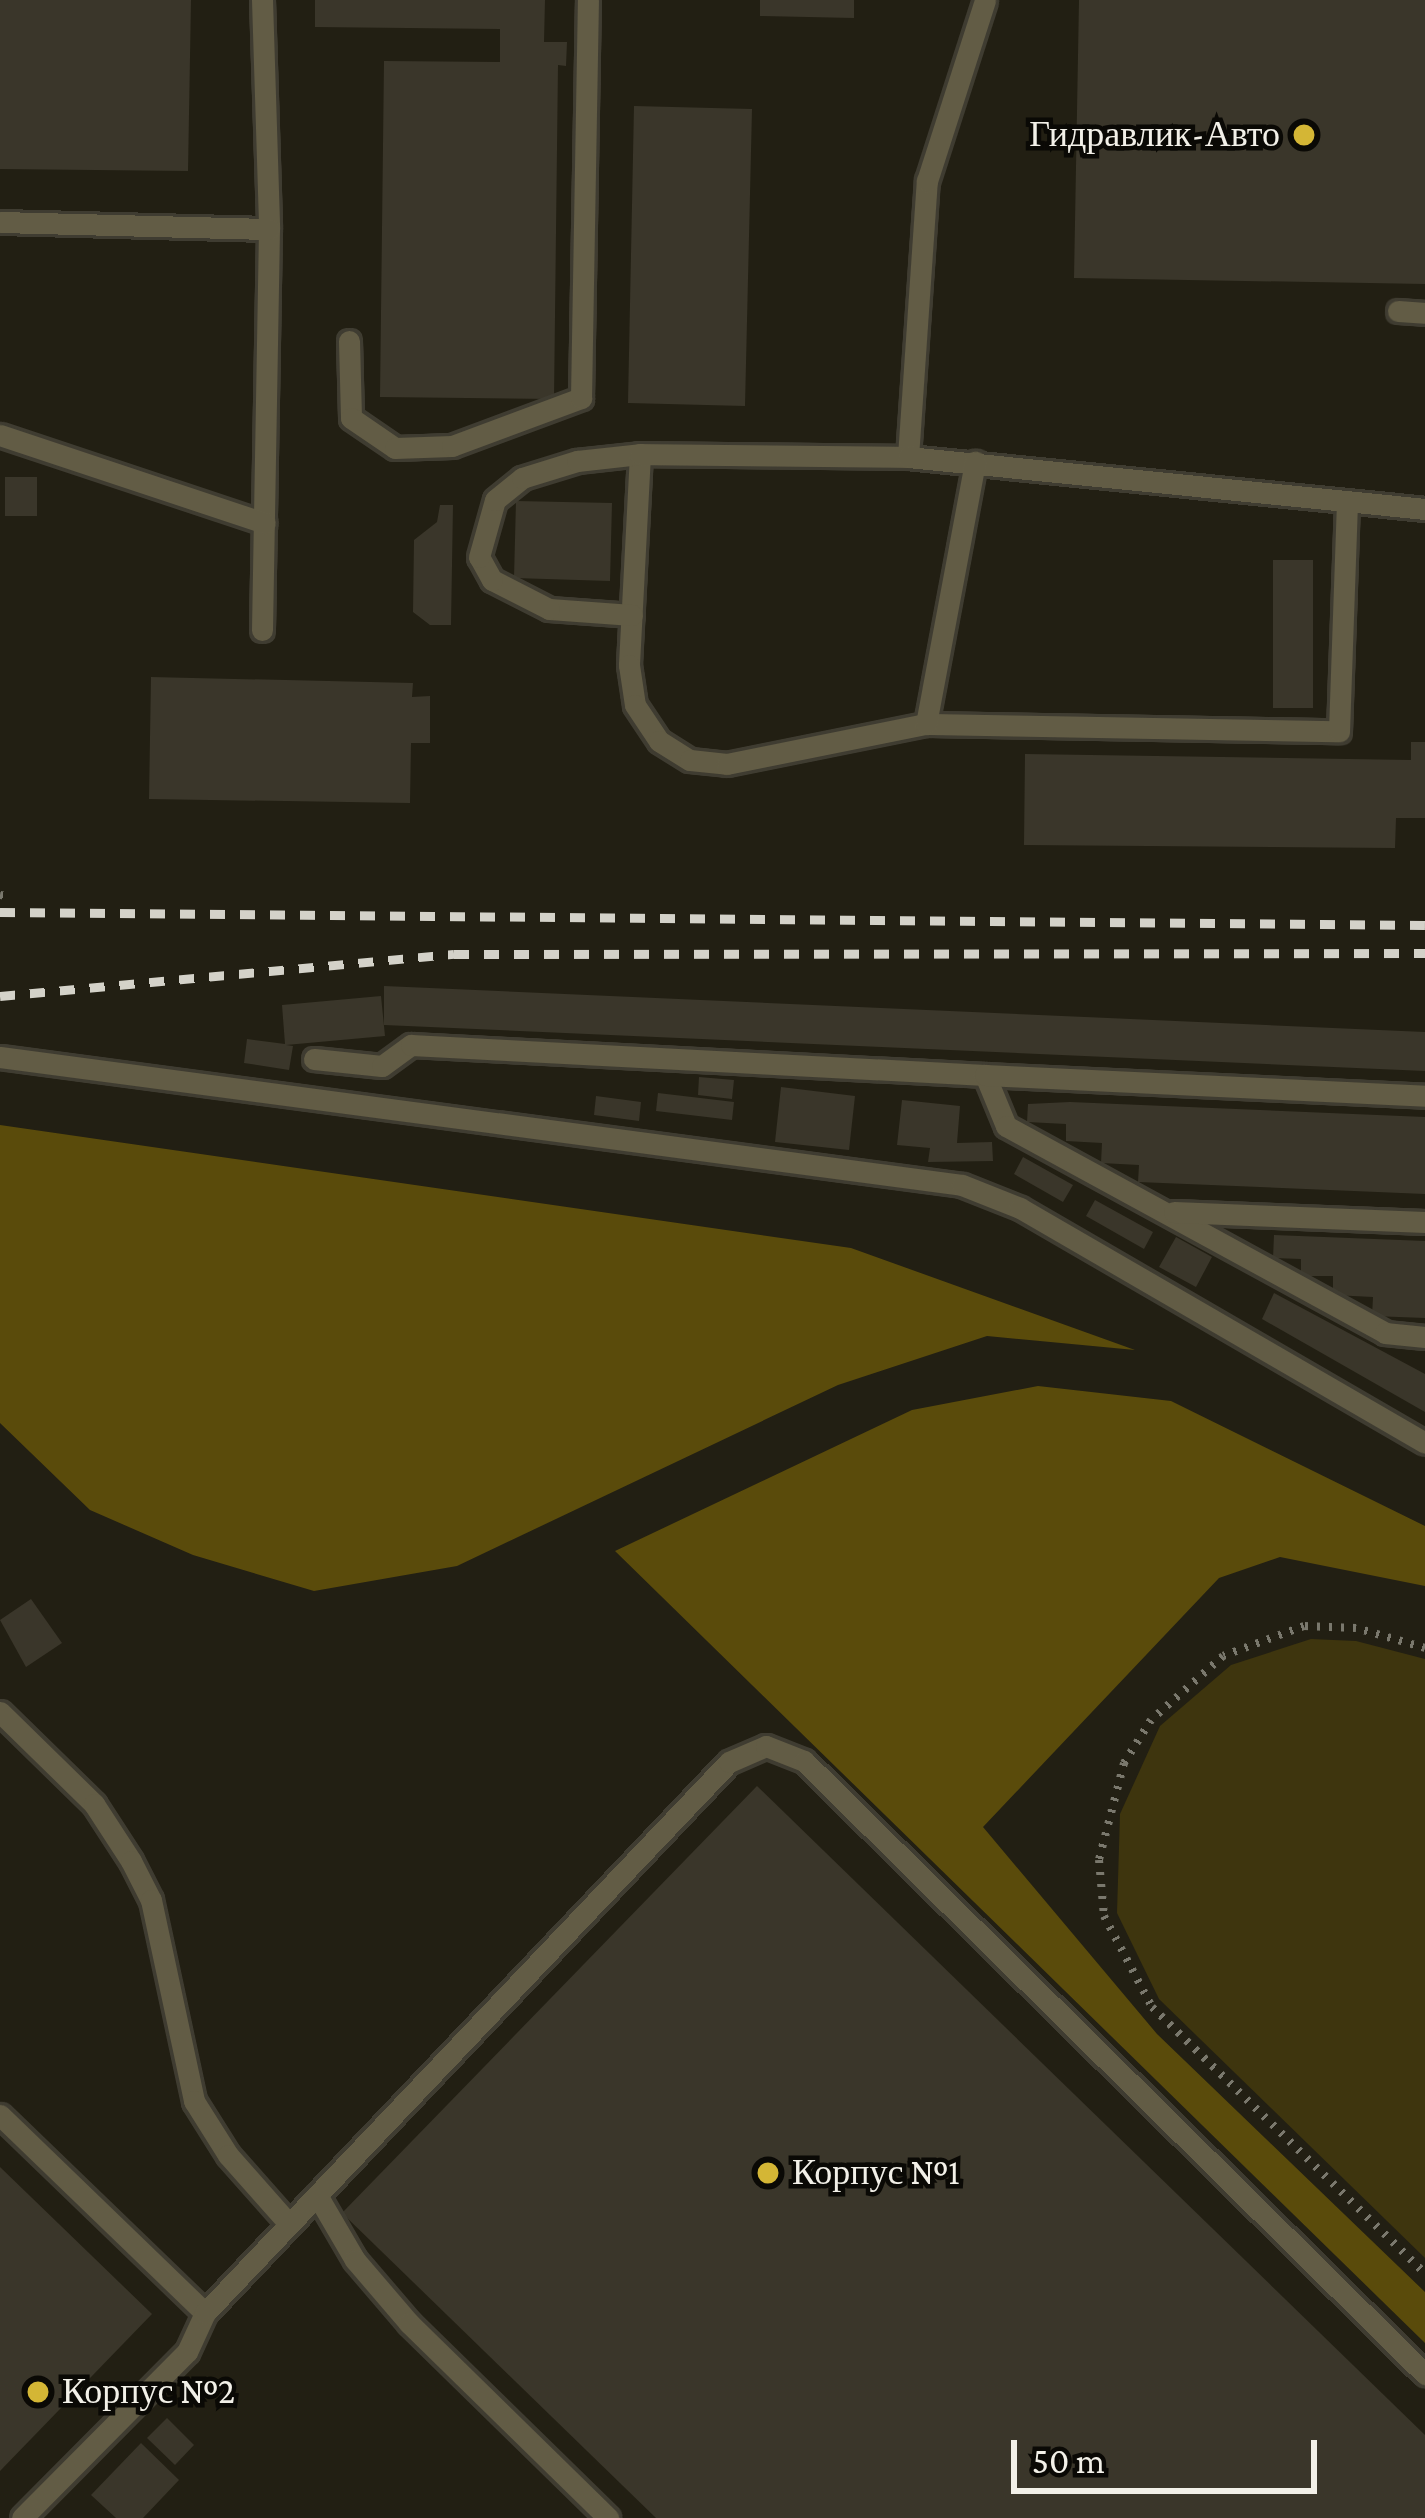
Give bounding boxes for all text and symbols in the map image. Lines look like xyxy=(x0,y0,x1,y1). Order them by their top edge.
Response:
place label: Гидравлик-Авто xyxy=(1029,113,1280,157)
marker: Гидравлик-Авто xyxy=(1291,122,1317,148)
place label: Корпус №1 xyxy=(792,2151,960,2195)
marker: Корпус №1 xyxy=(755,2160,781,2186)
place label: Корпус №2 xyxy=(62,2370,235,2414)
marker: Корпус №2 xyxy=(25,2379,51,2405)
scale bar xyxy=(1017,2416,1323,2490)
text: 50 m xyxy=(1032,2441,1105,2481)

